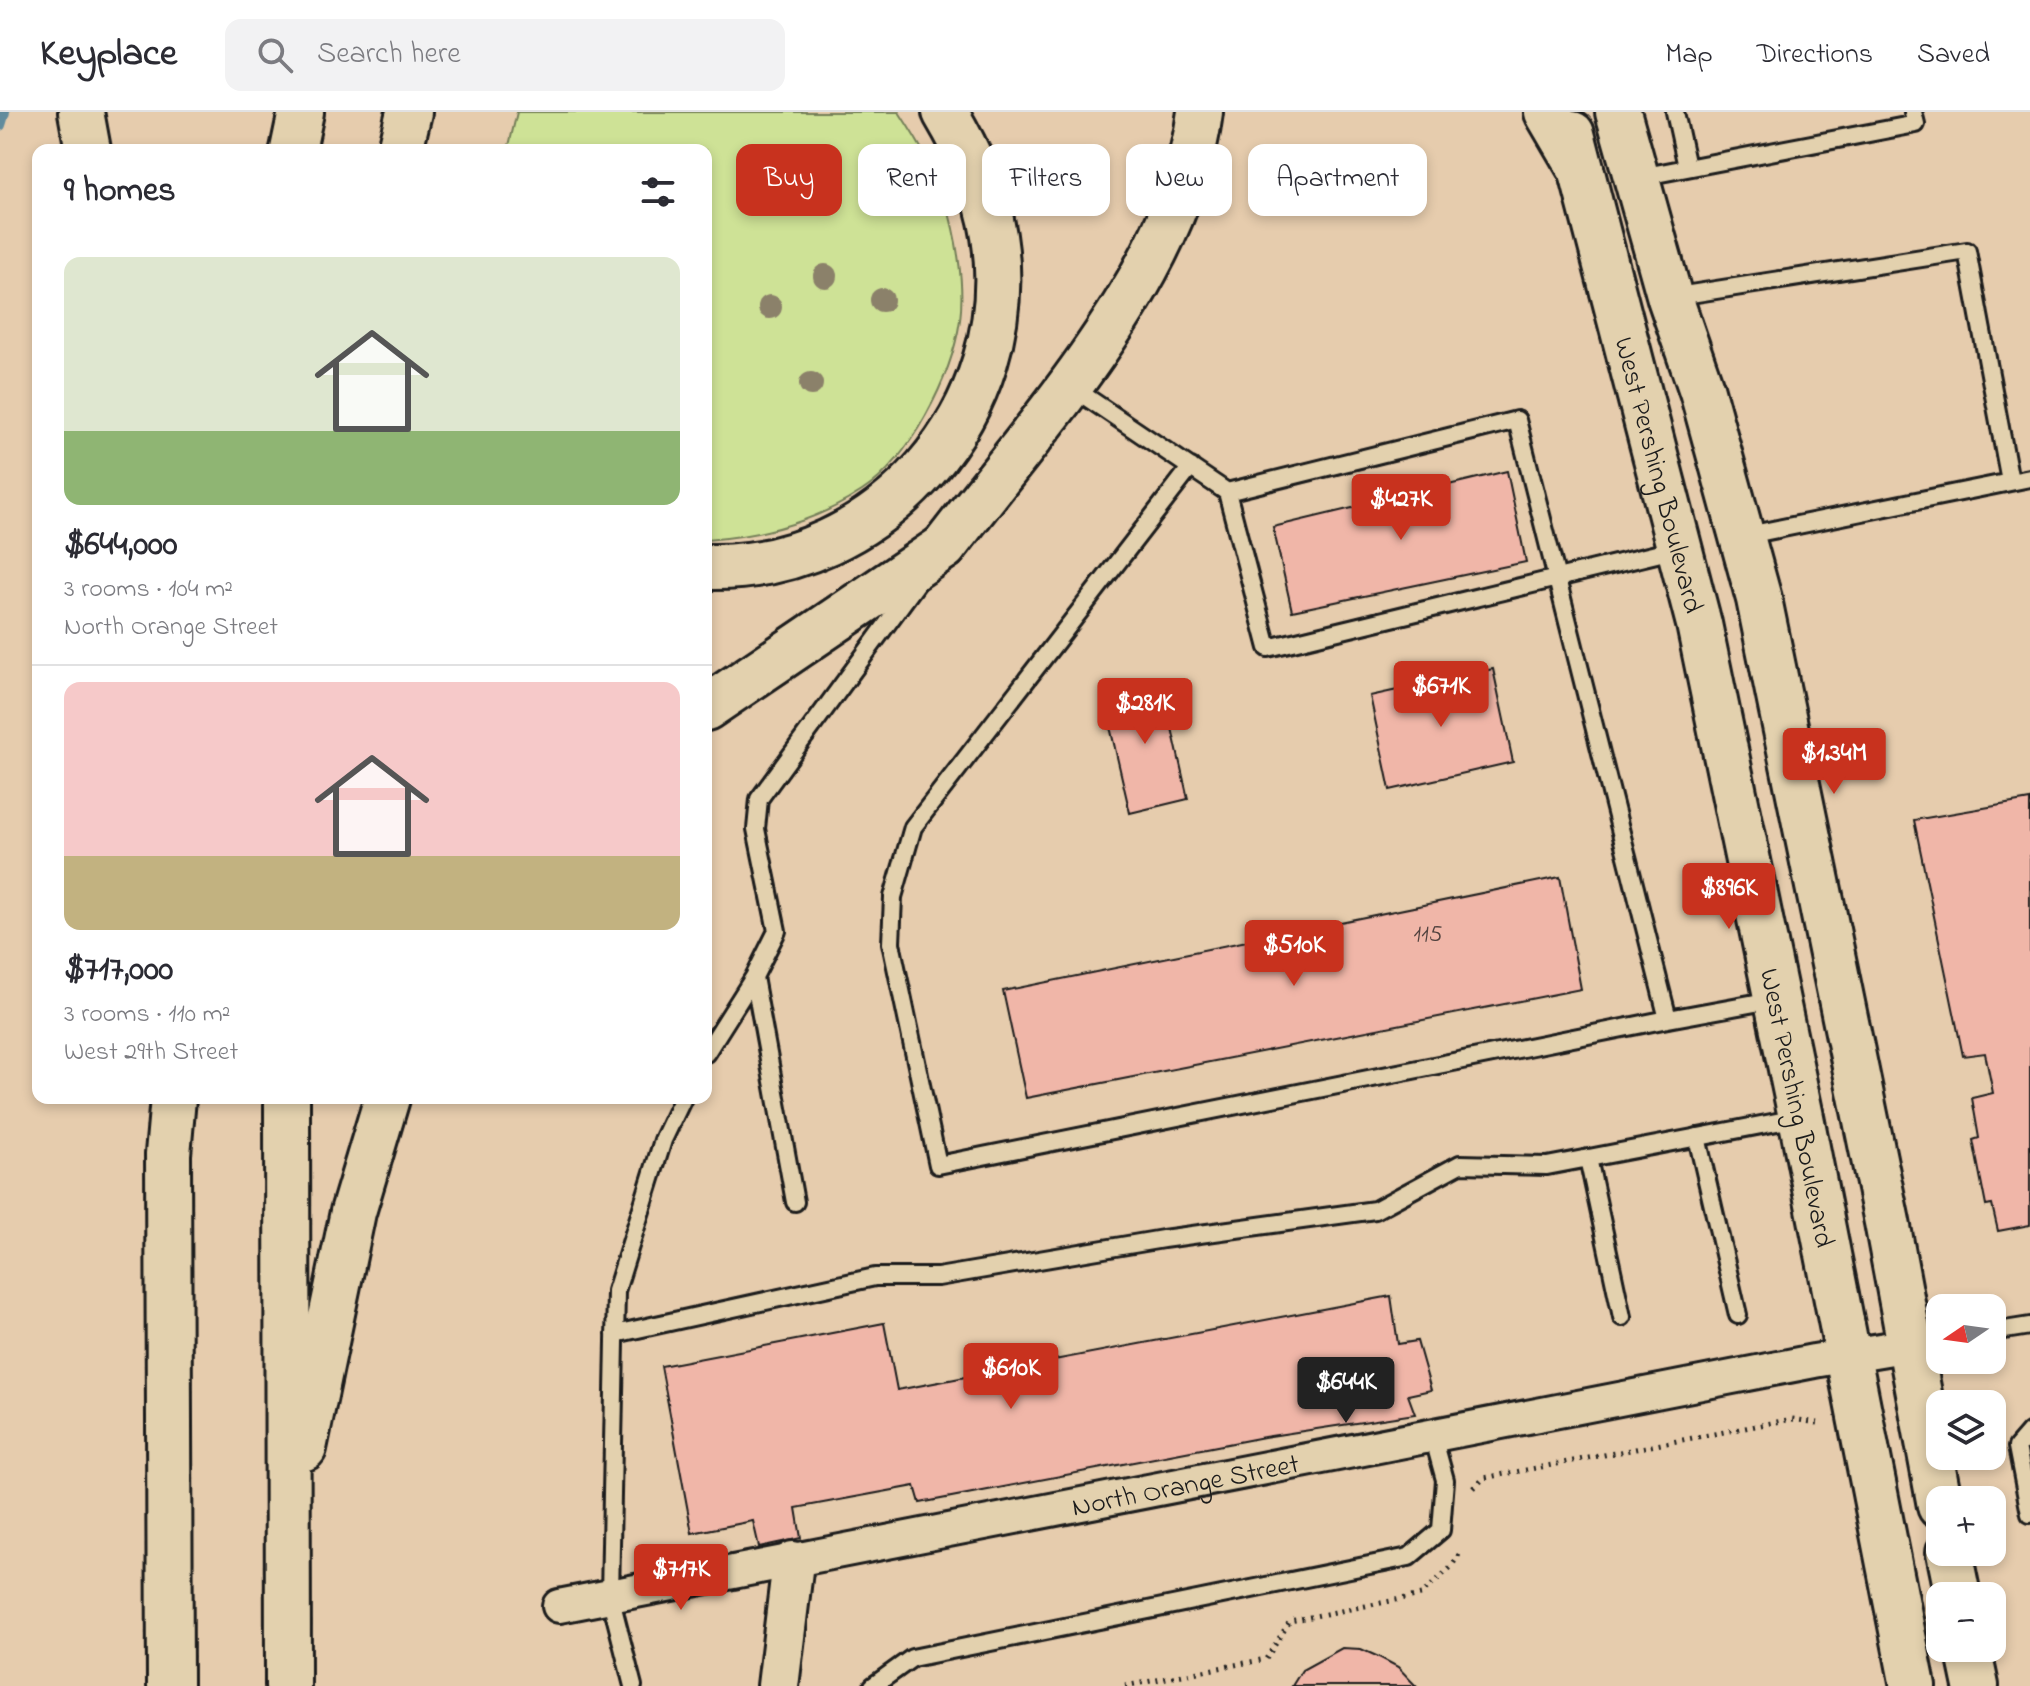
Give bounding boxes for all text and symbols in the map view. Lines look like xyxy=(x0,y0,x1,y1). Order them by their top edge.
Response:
search box xyxy=(225,19,785,91)
text: Keyplace xyxy=(40,27,177,83)
icon: search xyxy=(253,33,297,77)
text: Search here xyxy=(317,33,461,77)
text: Map xyxy=(1665,35,1713,76)
text: Directions xyxy=(1757,35,1873,76)
text: Saved xyxy=(1917,35,1990,76)
chip: Buy xyxy=(736,144,842,216)
chip: Rent xyxy=(858,144,966,216)
chip: Filters xyxy=(982,144,1110,216)
chip: New xyxy=(1126,144,1232,216)
chip: Apartment xyxy=(1248,144,1427,216)
text: 9 homes xyxy=(64,167,176,217)
icon: filters xyxy=(636,170,680,214)
icon: home xyxy=(300,309,444,453)
street label: West Pershing Boulevard xyxy=(1601,333,1712,618)
pin: $427K xyxy=(1345,474,1457,542)
text: $427K xyxy=(1370,481,1432,519)
text: $644,000 xyxy=(64,521,177,571)
text: 3 rooms · 104 m² xyxy=(64,571,233,609)
text: North Orange Street xyxy=(64,609,278,647)
pin: $671K xyxy=(1385,661,1497,729)
text: $671K xyxy=(1412,668,1470,706)
pin: $281K xyxy=(1089,678,1201,746)
text: $281K xyxy=(1115,685,1175,723)
pin: $1.34M xyxy=(1769,728,1899,796)
icon: home xyxy=(300,734,444,878)
text: $1.34M xyxy=(1801,735,1867,773)
pin: $896K xyxy=(1673,863,1785,931)
text: $896K xyxy=(1700,870,1758,908)
house number: 115 xyxy=(1414,918,1443,953)
pin: $510K xyxy=(1238,920,1350,988)
text: $510K xyxy=(1263,927,1325,965)
text: $717,000 xyxy=(64,946,173,996)
street label: West Pershing Boulevard xyxy=(1747,965,1843,1252)
text: 3 rooms · 110 m² xyxy=(64,996,230,1034)
text: West 29th Street xyxy=(64,1034,238,1072)
north arrow xyxy=(1926,1294,2006,1374)
map controls xyxy=(1926,1294,2006,1662)
pin: $610K xyxy=(955,1343,1067,1411)
text: $610K xyxy=(981,1350,1041,1388)
pin: $644K xyxy=(1290,1357,1402,1425)
text: $644K xyxy=(1315,1364,1377,1402)
button: layers xyxy=(1926,1390,2006,1470)
street label: North Orange Street xyxy=(1069,1445,1303,1529)
button: + xyxy=(1926,1486,2006,1566)
pin: $717K xyxy=(625,1544,737,1612)
text: $717K xyxy=(652,1551,710,1589)
button: − xyxy=(1926,1582,2006,1662)

